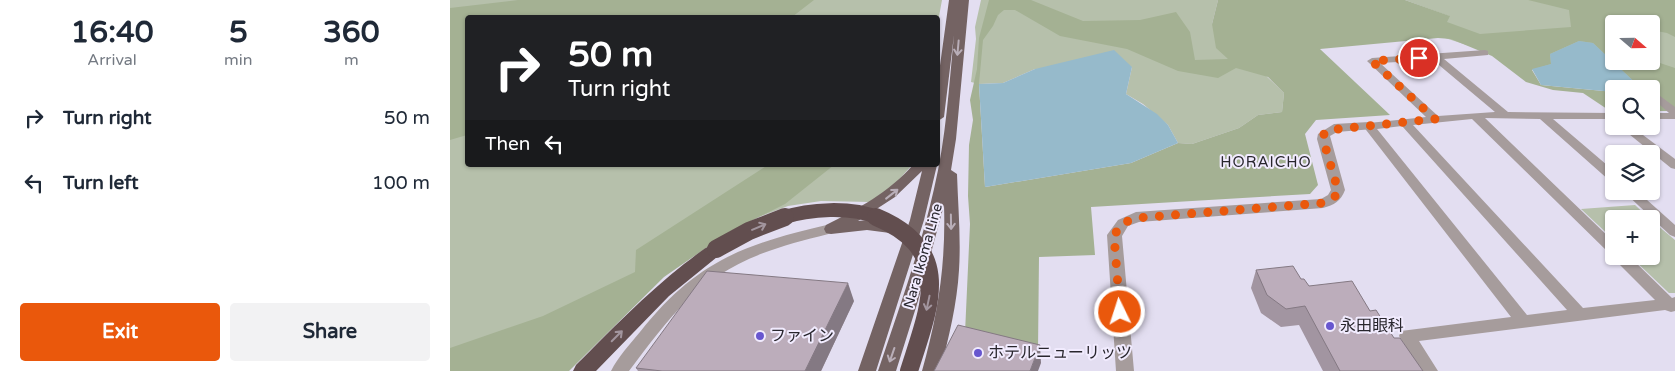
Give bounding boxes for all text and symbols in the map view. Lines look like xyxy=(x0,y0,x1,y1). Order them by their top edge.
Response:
text: 16:40 xyxy=(70,14,154,51)
text: 5 xyxy=(229,14,248,51)
text: 360 xyxy=(323,14,380,51)
north arrow xyxy=(1605,15,1660,70)
map controls xyxy=(1605,15,1660,265)
text: 50 m xyxy=(568,34,653,76)
icon: right xyxy=(485,35,550,100)
pin xyxy=(1398,37,1440,79)
one-way arrow xyxy=(953,40,963,56)
icon: arrive xyxy=(1405,44,1433,72)
text: Arrival xyxy=(87,50,137,70)
text: min xyxy=(224,50,253,70)
text: m xyxy=(344,50,359,70)
text: Turn right xyxy=(568,76,670,102)
button: search xyxy=(1605,80,1660,135)
icon: right xyxy=(20,104,48,132)
text: Turn right xyxy=(63,107,151,129)
text: 50 m xyxy=(384,107,430,129)
icon: left xyxy=(540,130,568,158)
text: Then xyxy=(485,133,530,155)
button: layers xyxy=(1605,145,1660,200)
district label: HORAICHO xyxy=(1220,153,1312,171)
icon: left xyxy=(20,169,48,197)
text: Turn left xyxy=(63,172,139,194)
text: 100 m xyxy=(372,172,430,194)
one-way arrow xyxy=(885,189,899,199)
street label: Nara Ikoma Line xyxy=(900,202,946,310)
button: + xyxy=(1605,210,1660,265)
one-way arrow xyxy=(947,214,956,230)
one-way arrow xyxy=(751,221,766,231)
position arrow xyxy=(1093,285,1145,337)
one-way arrow xyxy=(922,295,932,311)
button: Exit xyxy=(20,303,220,361)
button: Share xyxy=(230,303,430,361)
place label: 永田眼科 xyxy=(1340,316,1404,336)
marker: 永田眼科 xyxy=(1324,320,1336,332)
place label: ファイン xyxy=(770,326,834,346)
one-way arrow xyxy=(611,330,623,342)
marker: ファイン xyxy=(754,330,766,342)
place label: ホテルニューリッツ xyxy=(988,343,1132,363)
one-way arrow xyxy=(887,346,897,362)
marker: ホテルニューリッツ xyxy=(972,347,984,359)

